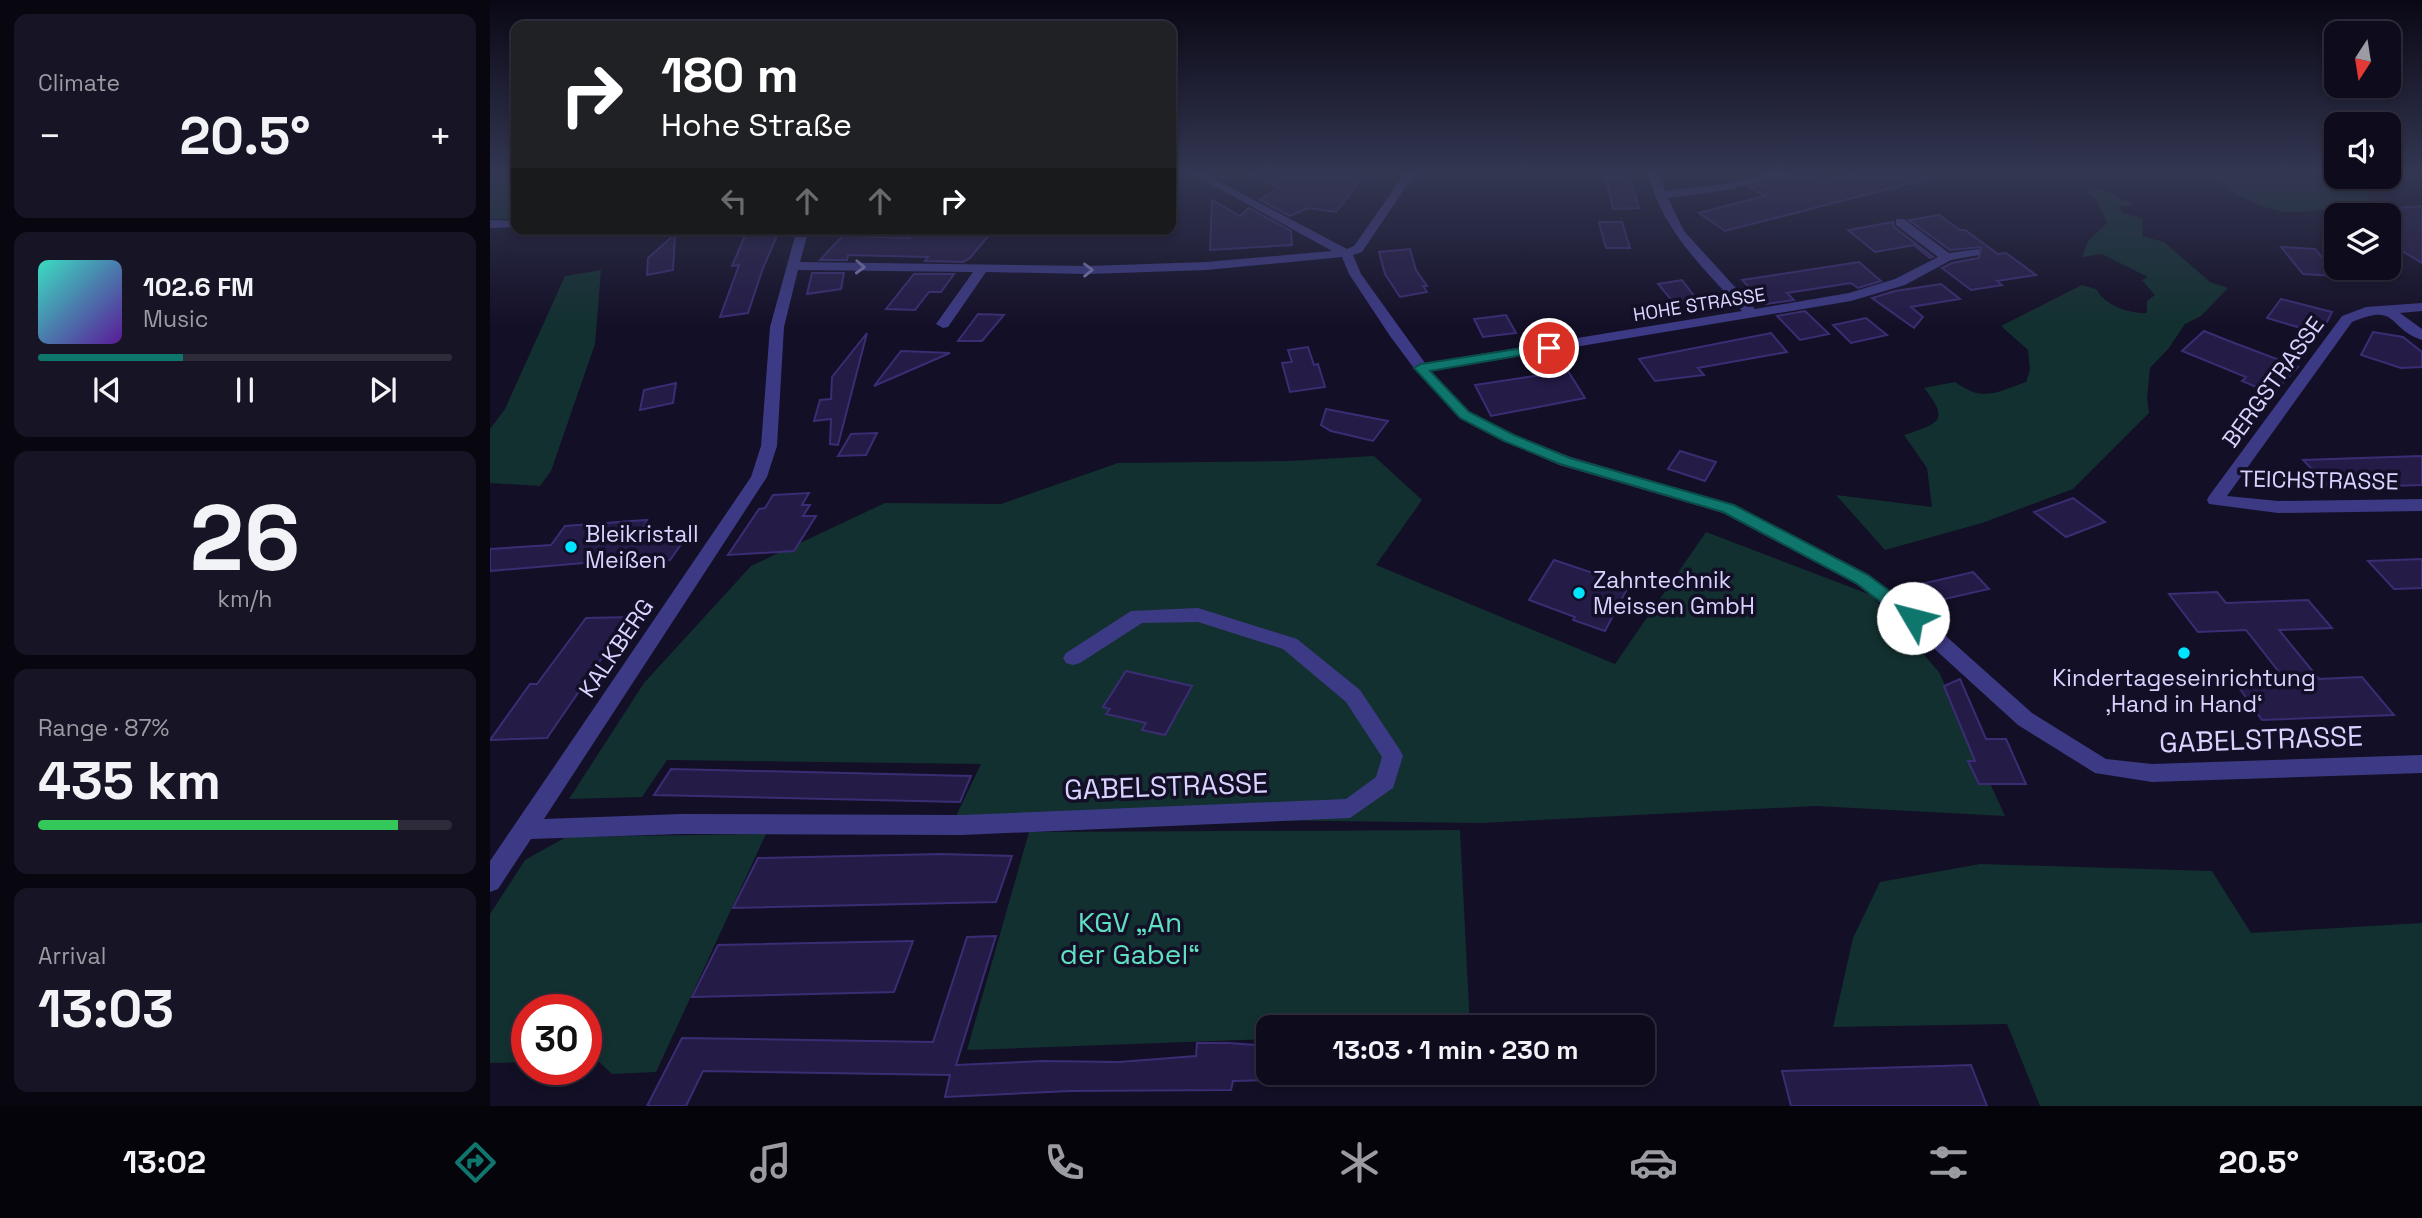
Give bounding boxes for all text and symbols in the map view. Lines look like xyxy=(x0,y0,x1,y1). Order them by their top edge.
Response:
north arrow xyxy=(2324,21,2401,98)
map controls xyxy=(2324,21,2401,280)
text: 180 m xyxy=(661,44,799,106)
icon: right xyxy=(546,49,637,140)
text: Climate xyxy=(38,68,120,98)
text: 20.5° xyxy=(179,103,311,169)
text: Hohe Straße xyxy=(661,105,852,145)
text: − xyxy=(38,112,62,160)
text: + xyxy=(428,112,452,160)
button: sound xyxy=(2324,112,2401,189)
icon: left xyxy=(715,182,753,220)
icon: ahead xyxy=(788,182,826,220)
icon: ahead xyxy=(861,182,899,220)
icon: right xyxy=(934,182,972,220)
button: layers xyxy=(2324,203,2401,280)
one-way arrow xyxy=(855,259,866,274)
one-way arrow xyxy=(1082,262,1093,277)
text: 102.6 FM xyxy=(143,270,254,304)
street label: HOHE STRASSE xyxy=(1631,282,1767,327)
text: Music xyxy=(143,304,208,334)
street label: BERGSTRASSE xyxy=(2215,311,2331,453)
pin xyxy=(1519,318,1579,378)
icon: arrive xyxy=(1530,329,1568,367)
icon: previous xyxy=(88,371,126,409)
icon: pause xyxy=(226,371,264,409)
icon: next xyxy=(364,371,402,409)
street label: TEICHSTRASSE xyxy=(2239,464,2399,496)
text: 26 xyxy=(190,480,300,597)
place label: Bleikristall Meißen xyxy=(585,519,699,575)
marker: Bleikristall Meißen xyxy=(563,539,579,555)
place label: Zahntechnik Meissen GmbH xyxy=(1593,565,1755,621)
position arrow xyxy=(1876,581,1950,655)
text: km/h xyxy=(218,584,272,614)
marker: Zahntechnik Meissen GmbH xyxy=(1571,585,1587,601)
street label: KALKBERG xyxy=(572,593,660,703)
marker: Kindertageseinrichtung ‚Hand in Hand‘ xyxy=(2176,645,2192,661)
place label: Kindertageseinrichtung ‚Hand in Hand‘ xyxy=(2052,663,2316,719)
text: Range · 87% xyxy=(38,713,169,743)
street label: GABELSTRASSE xyxy=(2159,717,2363,761)
text: 435 km xyxy=(38,748,221,814)
street label: GABELSTRASSE xyxy=(1064,764,1268,808)
park label: KGV „An der Gabel“ xyxy=(1060,904,1200,972)
text: Arrival xyxy=(38,941,106,971)
text: 13:03 xyxy=(38,976,174,1042)
speed limit sign: 30 xyxy=(511,994,602,1085)
text: 13:03 · 1 min · 230 m xyxy=(1332,1033,1579,1067)
icon: directions xyxy=(451,1138,500,1187)
icon: music xyxy=(746,1138,795,1187)
icon: phone xyxy=(1040,1138,1089,1187)
icon: climate xyxy=(1335,1138,1384,1187)
icon: car xyxy=(1629,1138,1678,1187)
icon: filters xyxy=(1924,1138,1973,1187)
text: 13:02 xyxy=(123,1142,206,1182)
text: 20.5° xyxy=(2218,1142,2299,1182)

